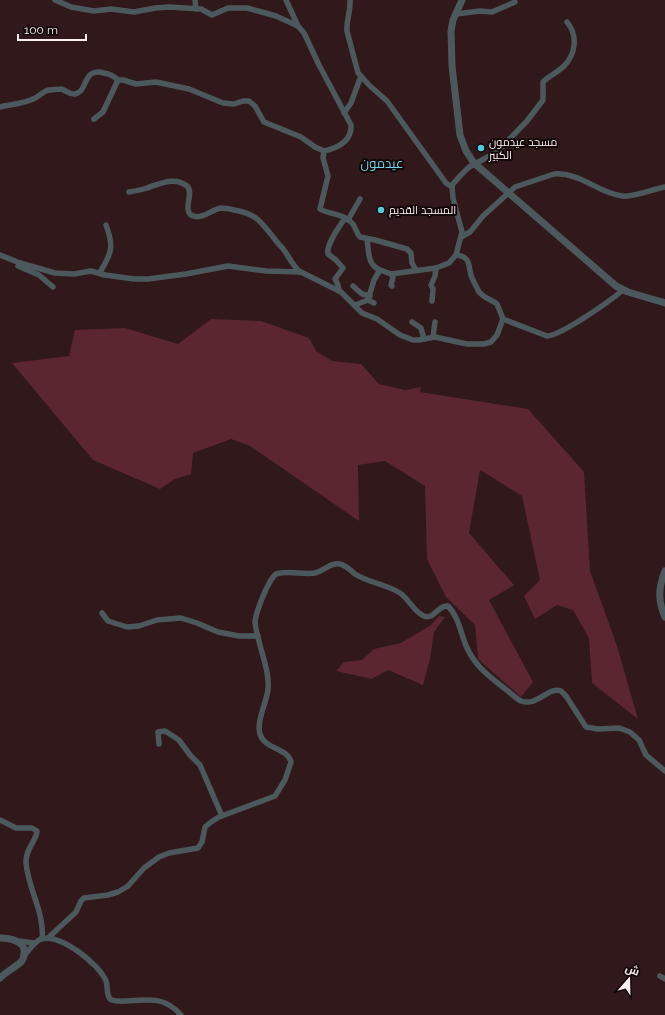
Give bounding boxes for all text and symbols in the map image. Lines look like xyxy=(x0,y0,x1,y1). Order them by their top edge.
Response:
scale bar xyxy=(18,16,86,42)
text: 100 m xyxy=(24,23,58,37)
place label: مسجد عيدمون الكبير xyxy=(488,136,557,162)
marker: مسجد عيدمون الكبير xyxy=(476,143,486,153)
district label: عيدمون xyxy=(361,156,404,171)
place label: المسجد القديم xyxy=(389,204,456,218)
marker: المسجد القديم xyxy=(376,205,386,215)
north arrow xyxy=(609,959,649,999)
text: ش xyxy=(623,962,641,979)

